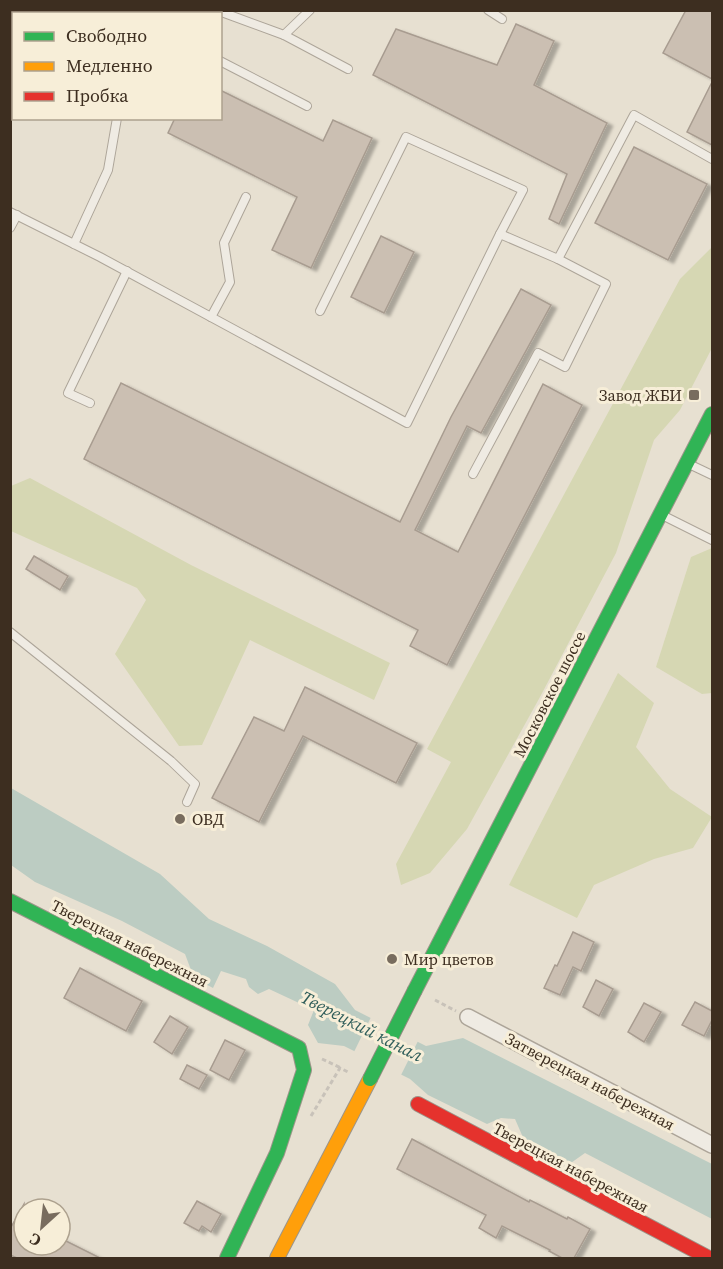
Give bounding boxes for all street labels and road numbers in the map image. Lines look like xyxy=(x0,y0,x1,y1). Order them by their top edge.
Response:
street label: Московское шоссе xyxy=(508,627,590,761)
street label: Тверецкая набережная xyxy=(48,894,212,992)
street label: Затверецкая набережная xyxy=(501,1027,679,1135)
street label: Тверецкая набережная xyxy=(489,1117,653,1217)

